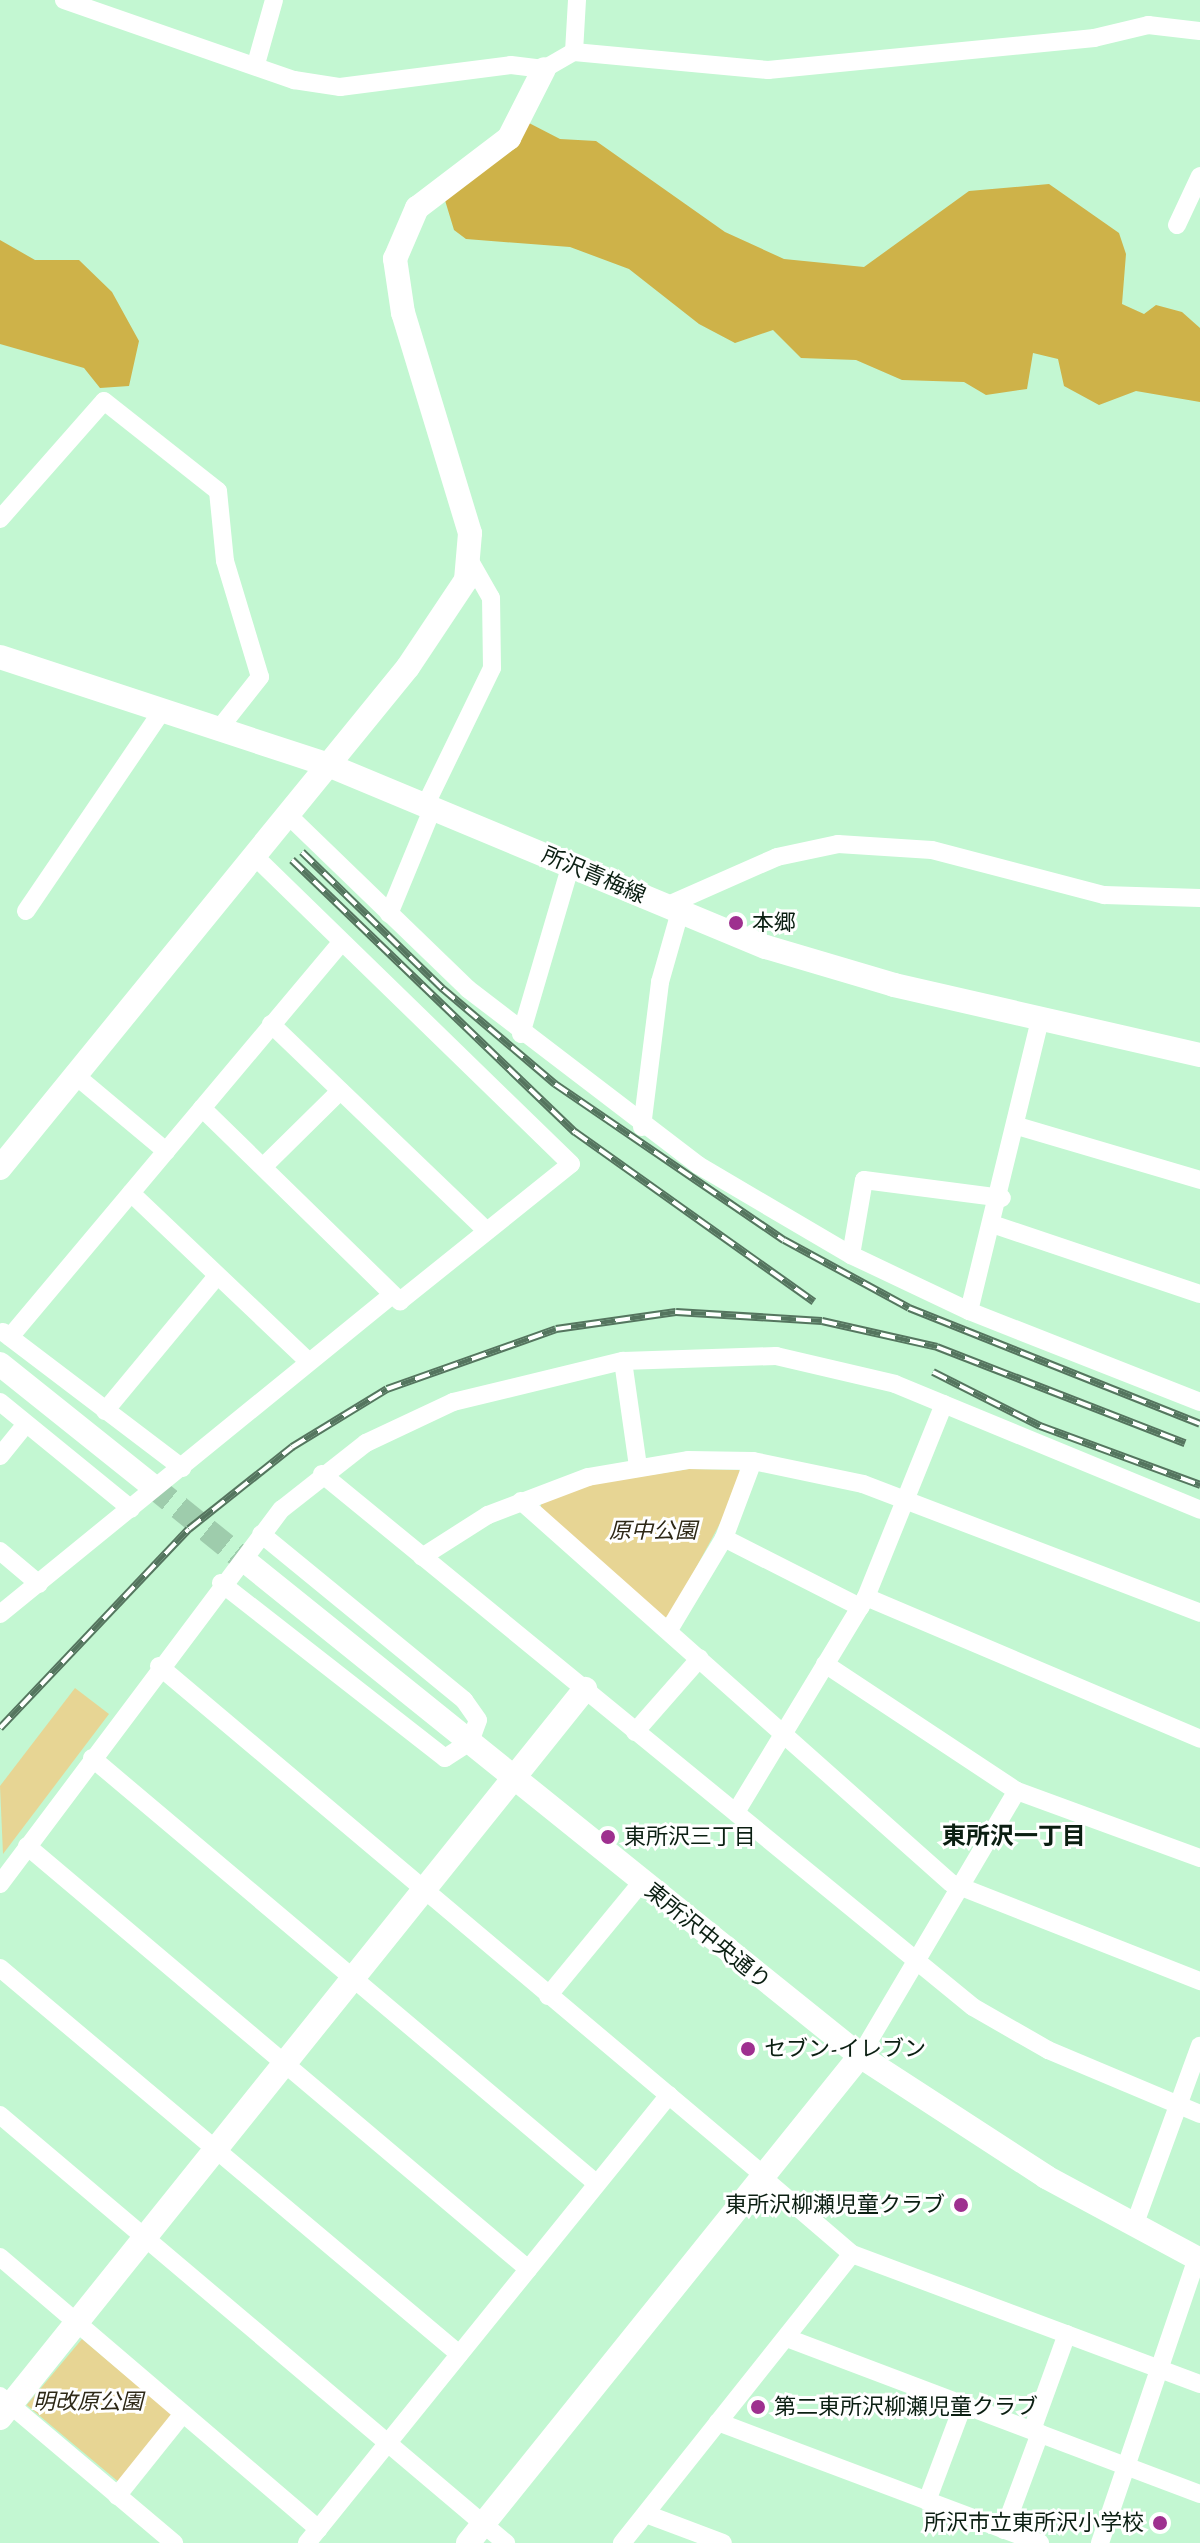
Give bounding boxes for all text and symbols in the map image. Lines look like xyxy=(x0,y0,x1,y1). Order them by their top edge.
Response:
street label: 所沢青梅線 xyxy=(538,841,650,909)
place label: 本郷 xyxy=(752,910,796,936)
marker: 本郷 xyxy=(727,914,745,932)
park label: 原中公園 xyxy=(609,1518,697,1544)
district label: 東所沢一丁目 xyxy=(942,1822,1086,1850)
place label: 東所沢三丁目 xyxy=(624,1824,756,1850)
marker: 東所沢三丁目 xyxy=(599,1828,617,1846)
street label: 東所沢中央通り xyxy=(640,1877,776,1995)
place label: セブン-イレブン xyxy=(764,2036,926,2062)
marker: セブン-イレブン xyxy=(739,2040,757,2058)
place label: 東所沢柳瀬児童クラブ xyxy=(725,2192,945,2218)
marker: 東所沢柳瀬児童クラブ xyxy=(952,2196,970,2214)
park label: 明改原公園 xyxy=(33,2389,143,2415)
place label: 第二東所沢柳瀬児童クラブ xyxy=(774,2394,1038,2420)
marker: 第二東所沢柳瀬児童クラブ xyxy=(749,2398,767,2416)
place label: 所沢市立東所沢小学校 xyxy=(924,2510,1144,2536)
marker: 所沢市立東所沢小学校 xyxy=(1151,2514,1169,2532)

